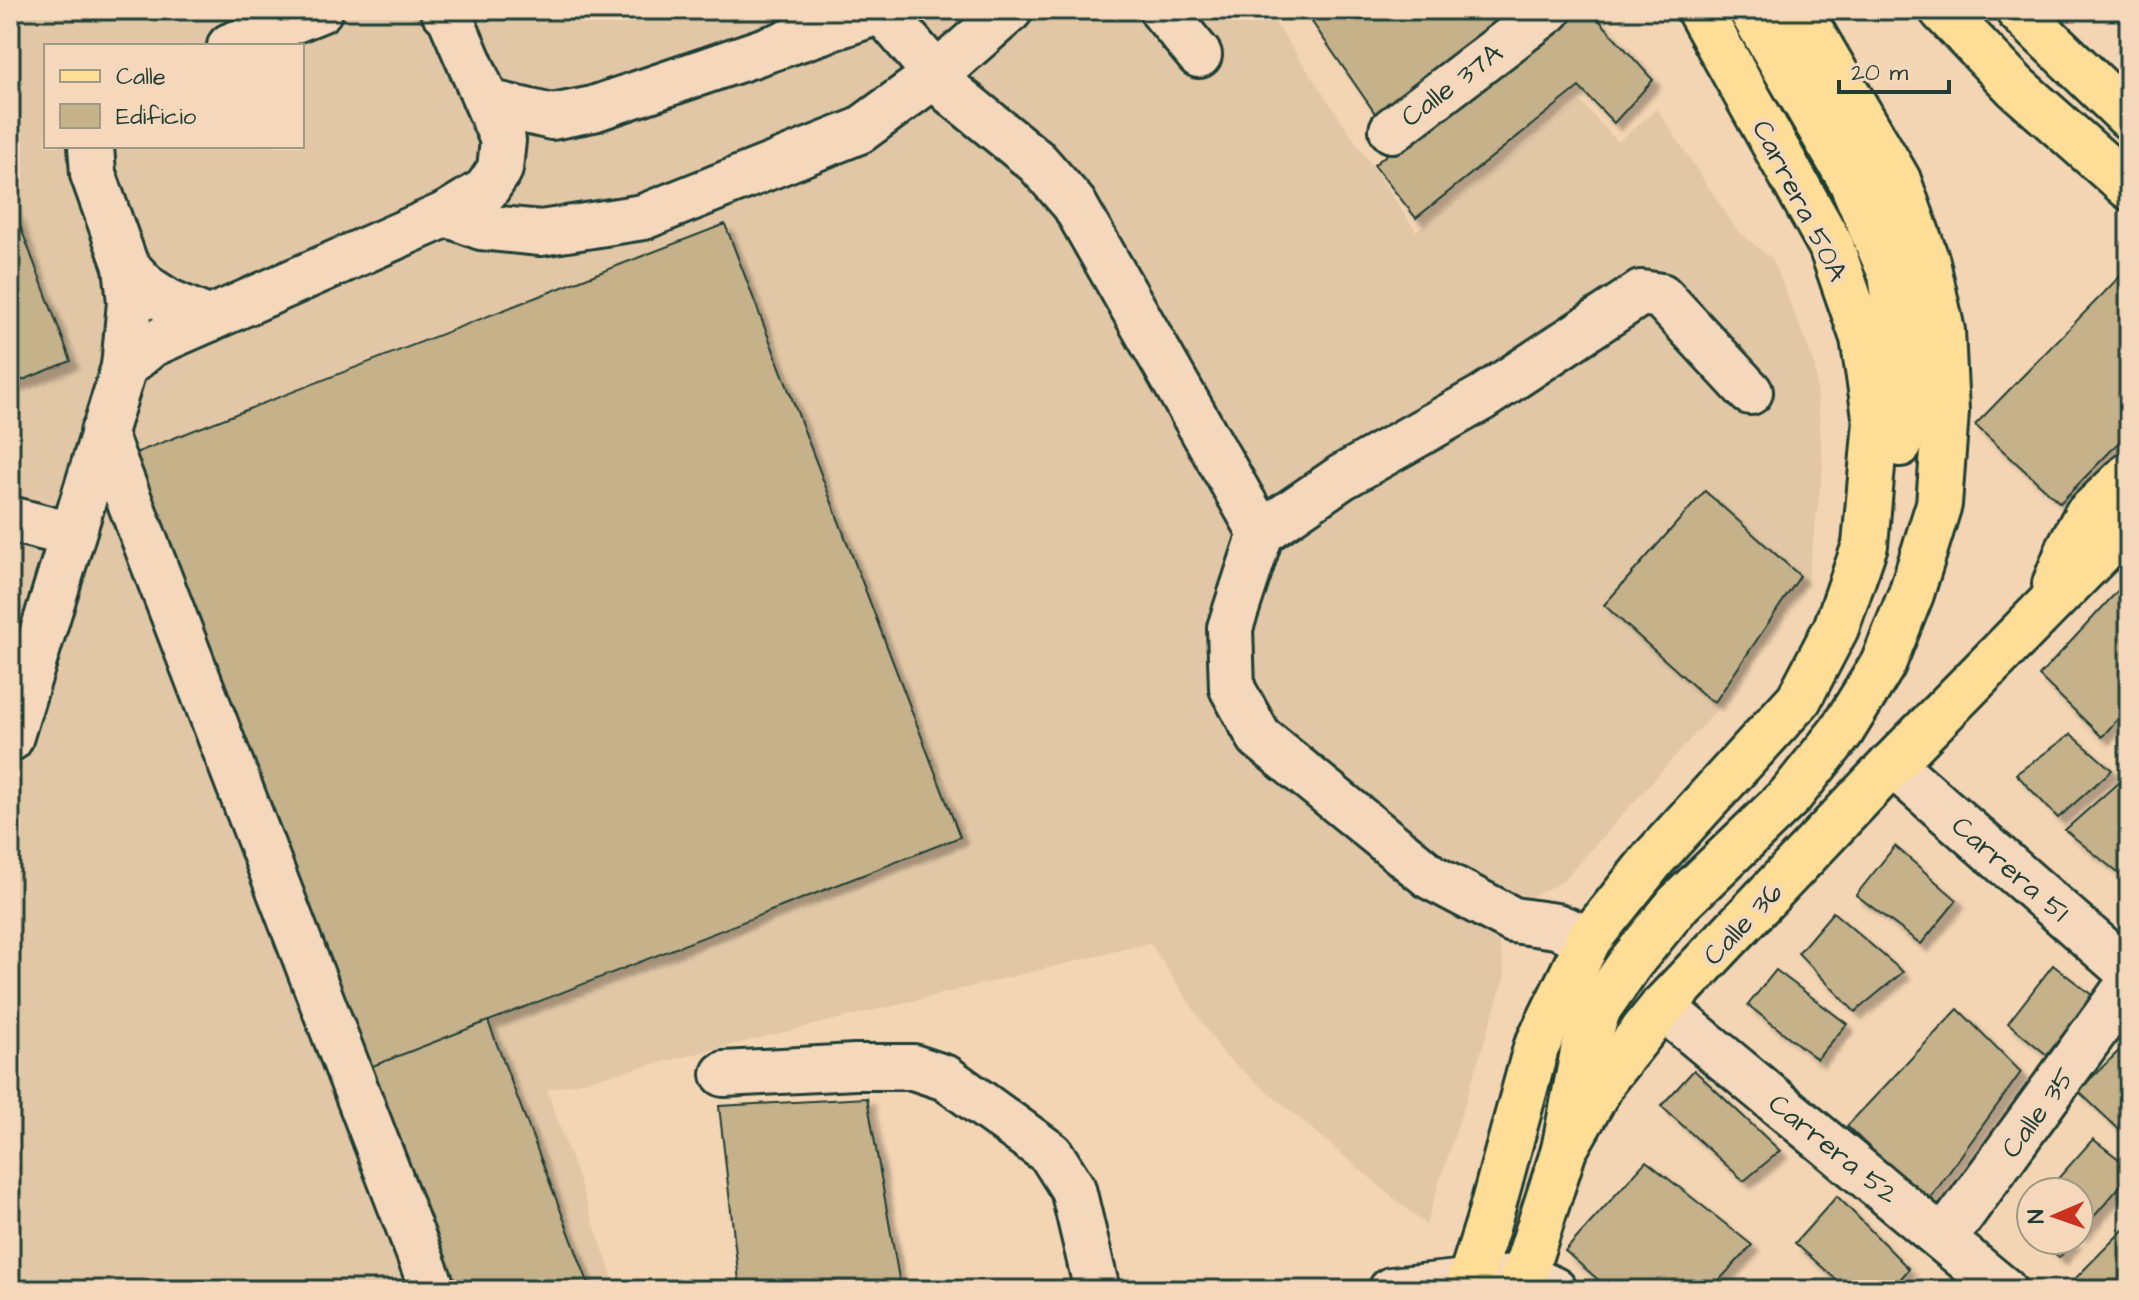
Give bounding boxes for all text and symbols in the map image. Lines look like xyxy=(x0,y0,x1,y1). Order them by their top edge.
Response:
street label: Calle 37A xyxy=(1393,34,1511,136)
legend xyxy=(44,44,304,148)
scale bar xyxy=(1839,44,1949,94)
text: 20 m xyxy=(1851,56,1908,90)
text: Calle xyxy=(116,60,166,94)
text: Edificio xyxy=(116,100,197,134)
street label: Carrera 50A xyxy=(1742,113,1857,288)
street label: Carrera 51 xyxy=(1943,807,2078,931)
street label: Calle 36 xyxy=(1694,874,1792,974)
street label: Calle 35 xyxy=(1992,1059,2084,1166)
street label: Carrera 52 xyxy=(1760,1085,1906,1214)
north arrow xyxy=(2015,1176,2095,1256)
text: N xyxy=(2021,1209,2052,1224)

